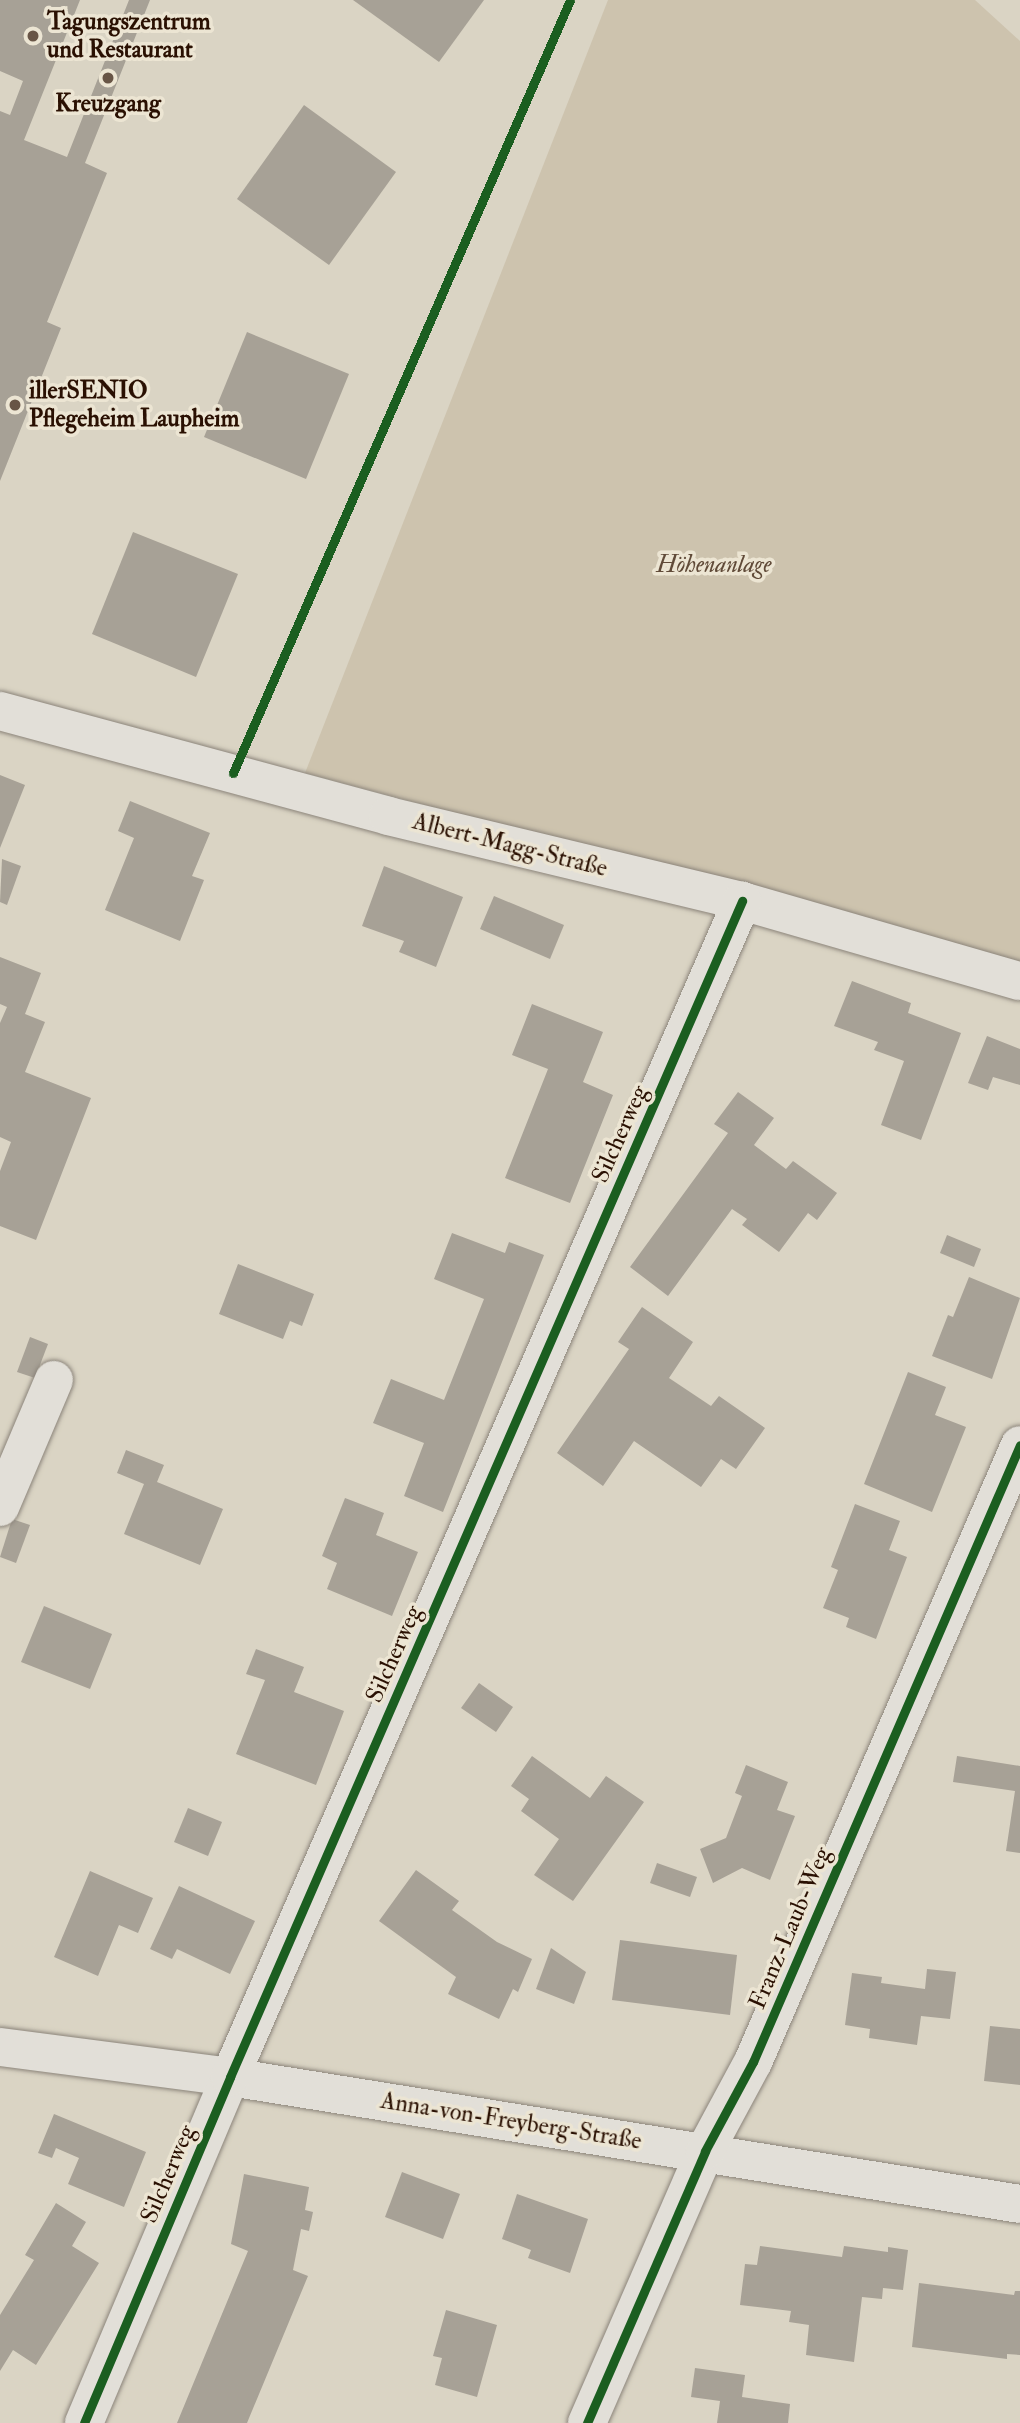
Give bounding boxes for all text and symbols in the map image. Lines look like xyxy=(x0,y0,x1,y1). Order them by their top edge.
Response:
place label: Tagungszentrum und Restaurant xyxy=(47,8,210,64)
marker: Tagungszentrum und Restaurant xyxy=(25,28,41,44)
marker: Kreuzgang xyxy=(100,70,116,86)
place label: Kreuzgang xyxy=(55,90,161,118)
place label: illerSENIO Pflegeheim Laupheim xyxy=(29,377,239,433)
marker: illerSENIO Pflegeheim Laupheim xyxy=(7,397,23,413)
park label: Höhenanlage xyxy=(656,551,772,579)
street label: Albert-Magg-Straße xyxy=(410,807,610,883)
street label: Silcherweg xyxy=(586,1081,654,1187)
street label: Silcherweg xyxy=(360,1601,428,1707)
street label: Franz-Laub-Weg xyxy=(743,1843,837,2013)
street label: Anna-von-Freyberg-Straße xyxy=(379,2086,643,2156)
street label: Silcherweg xyxy=(135,2121,201,2227)

